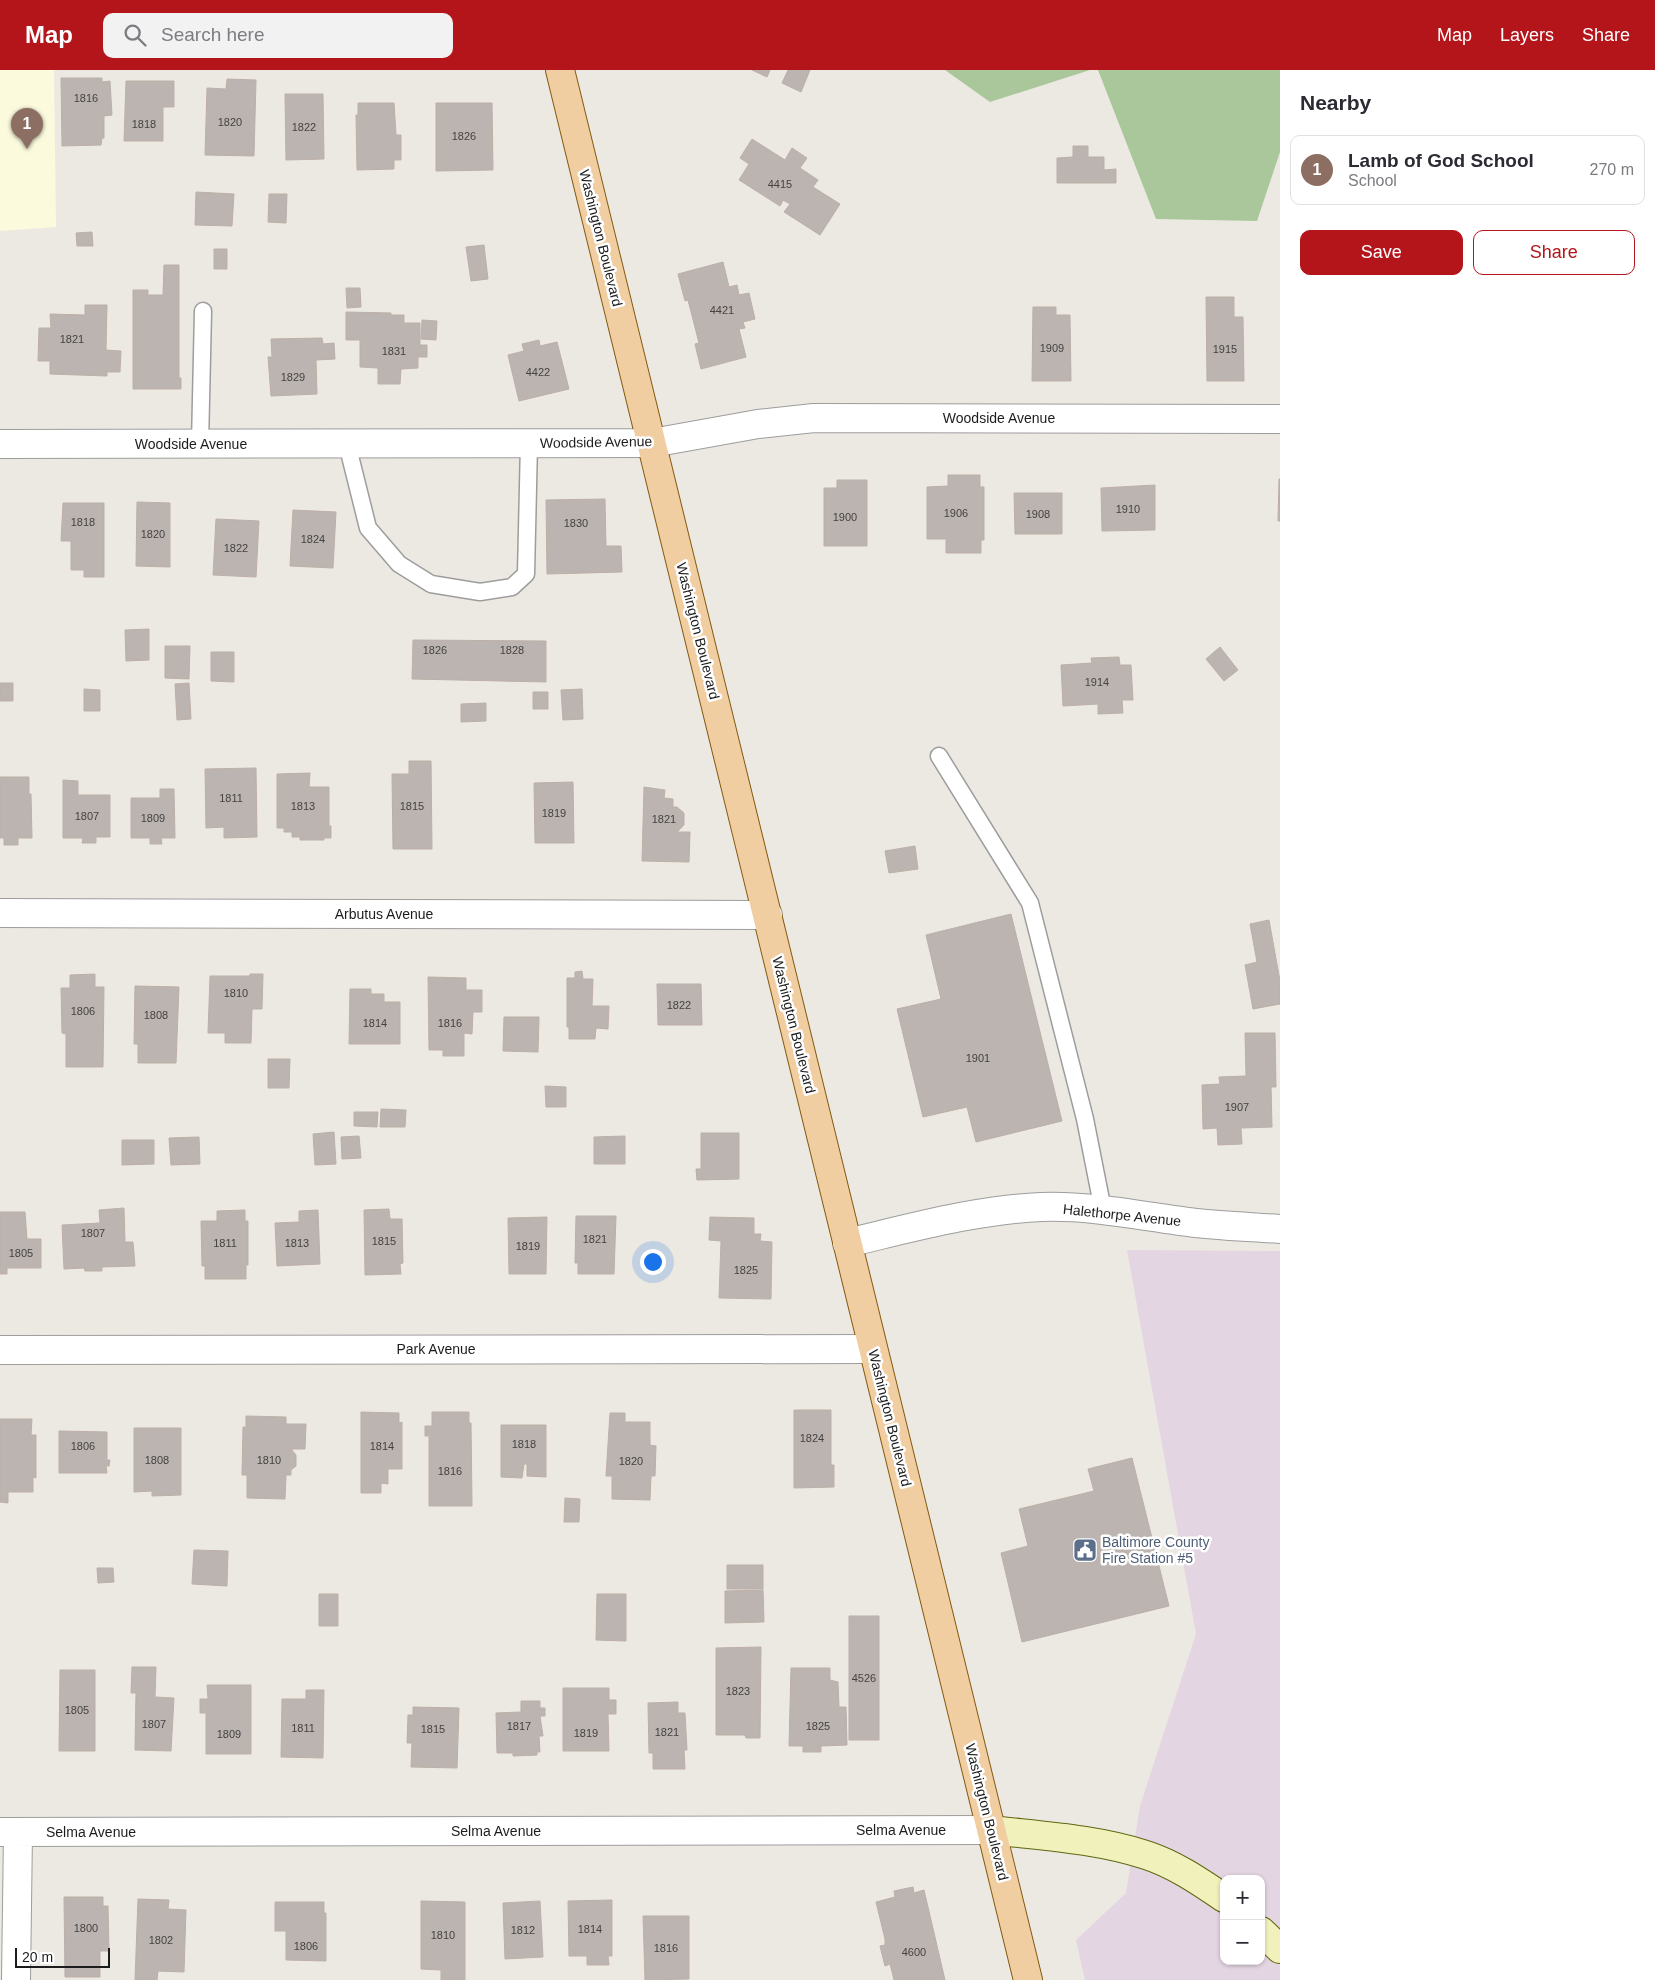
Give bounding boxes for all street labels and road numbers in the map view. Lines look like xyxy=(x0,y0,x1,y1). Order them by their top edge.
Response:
street label: Washington Boulevard xyxy=(576,168,626,308)
street label: Woodside Avenue xyxy=(943,410,1055,426)
street label: Woodside Avenue xyxy=(540,433,653,451)
street label: Woodside Avenue xyxy=(135,436,247,452)
street label: Washington Boulevard xyxy=(673,561,723,701)
street label: Arbutus Avenue xyxy=(335,906,434,922)
street label: Washington Boulevard xyxy=(769,955,819,1095)
street label: Halethorpe Avenue xyxy=(1062,1201,1182,1229)
street label: Park Avenue xyxy=(396,1341,476,1357)
street label: Washington Boulevard xyxy=(865,1348,915,1488)
street label: Washington Boulevard xyxy=(962,1742,1012,1882)
street label: Selma Avenue xyxy=(856,1822,946,1838)
street label: Selma Avenue xyxy=(451,1823,541,1839)
street label: Selma Avenue xyxy=(46,1824,136,1840)

